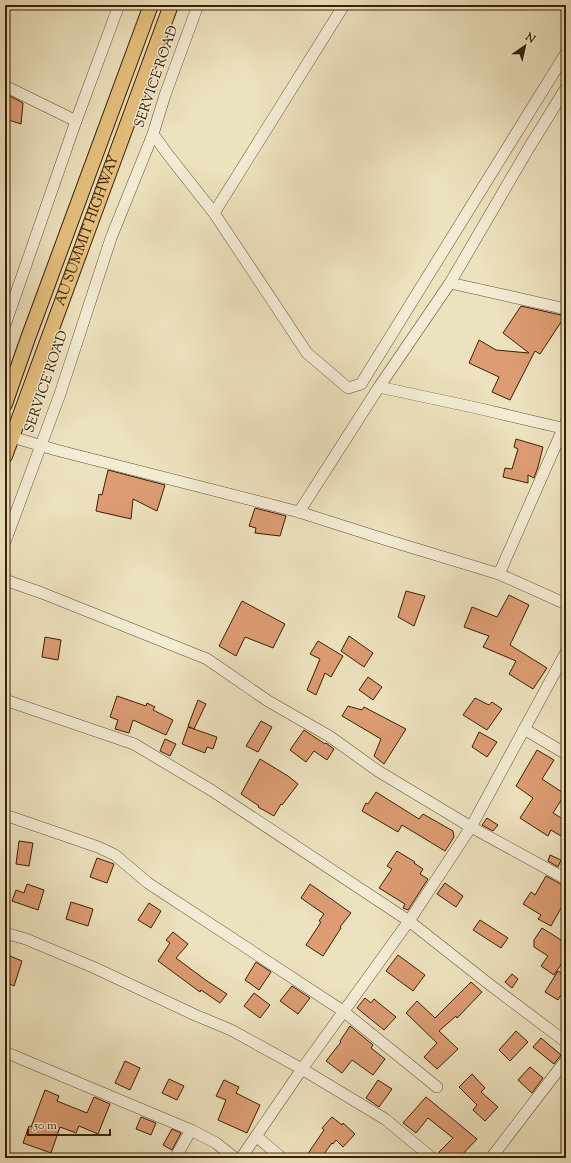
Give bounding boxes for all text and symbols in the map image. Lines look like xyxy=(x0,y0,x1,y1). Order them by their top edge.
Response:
street label: SERVICE ROAD xyxy=(130,23,184,131)
north arrow xyxy=(505,26,545,66)
text: N xyxy=(521,29,538,48)
street label: AU SUMMIT HIGHWAY xyxy=(51,153,125,309)
street label: SERVICE ROAD xyxy=(20,328,74,436)
scale bar xyxy=(28,1111,110,1137)
text: 50 m xyxy=(33,1117,57,1135)

